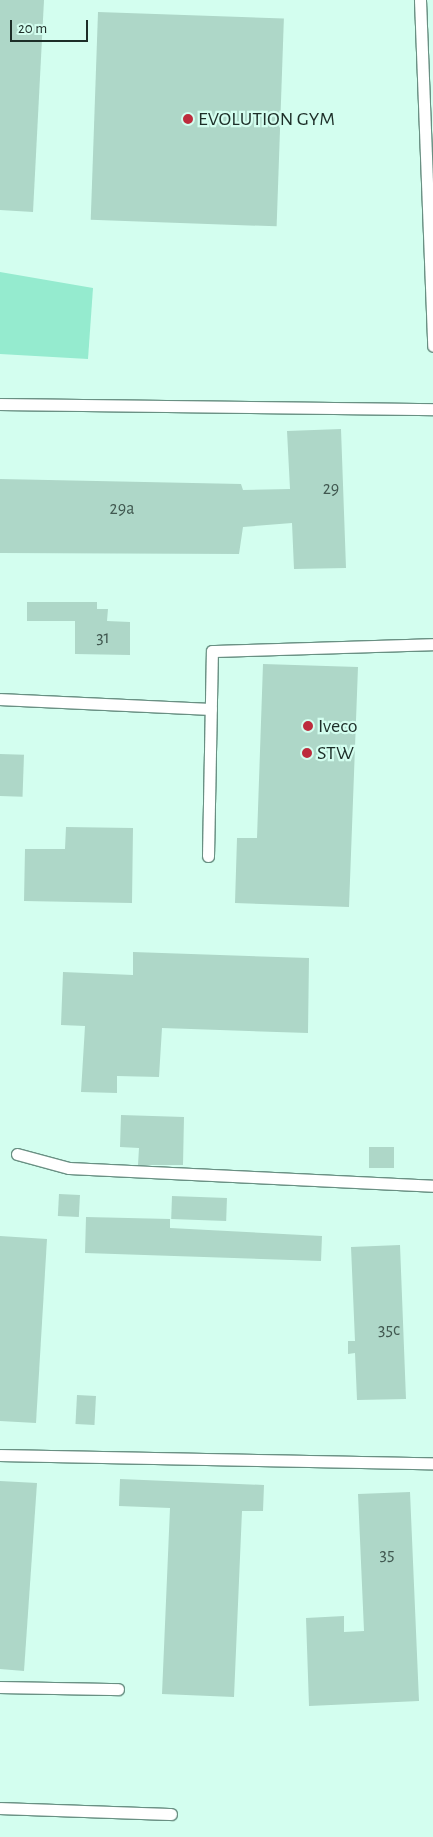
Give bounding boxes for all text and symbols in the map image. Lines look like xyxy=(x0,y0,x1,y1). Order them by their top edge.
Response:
scale bar xyxy=(12,10,90,42)
text: 20 m xyxy=(18,21,47,36)
place label: EVOLUTION GYM xyxy=(198,107,335,131)
marker: EVOLUTION GYM xyxy=(182,113,194,125)
house number: 29 xyxy=(323,478,339,500)
house number: 29a xyxy=(110,498,134,520)
house number: 31 xyxy=(96,627,110,649)
place label: Iveco xyxy=(318,714,358,738)
marker: Iveco xyxy=(302,720,314,732)
place label: STW xyxy=(317,741,354,765)
marker: STW xyxy=(301,747,313,759)
house number: 35c xyxy=(378,1319,400,1341)
house number: 35 xyxy=(380,1544,394,1566)

